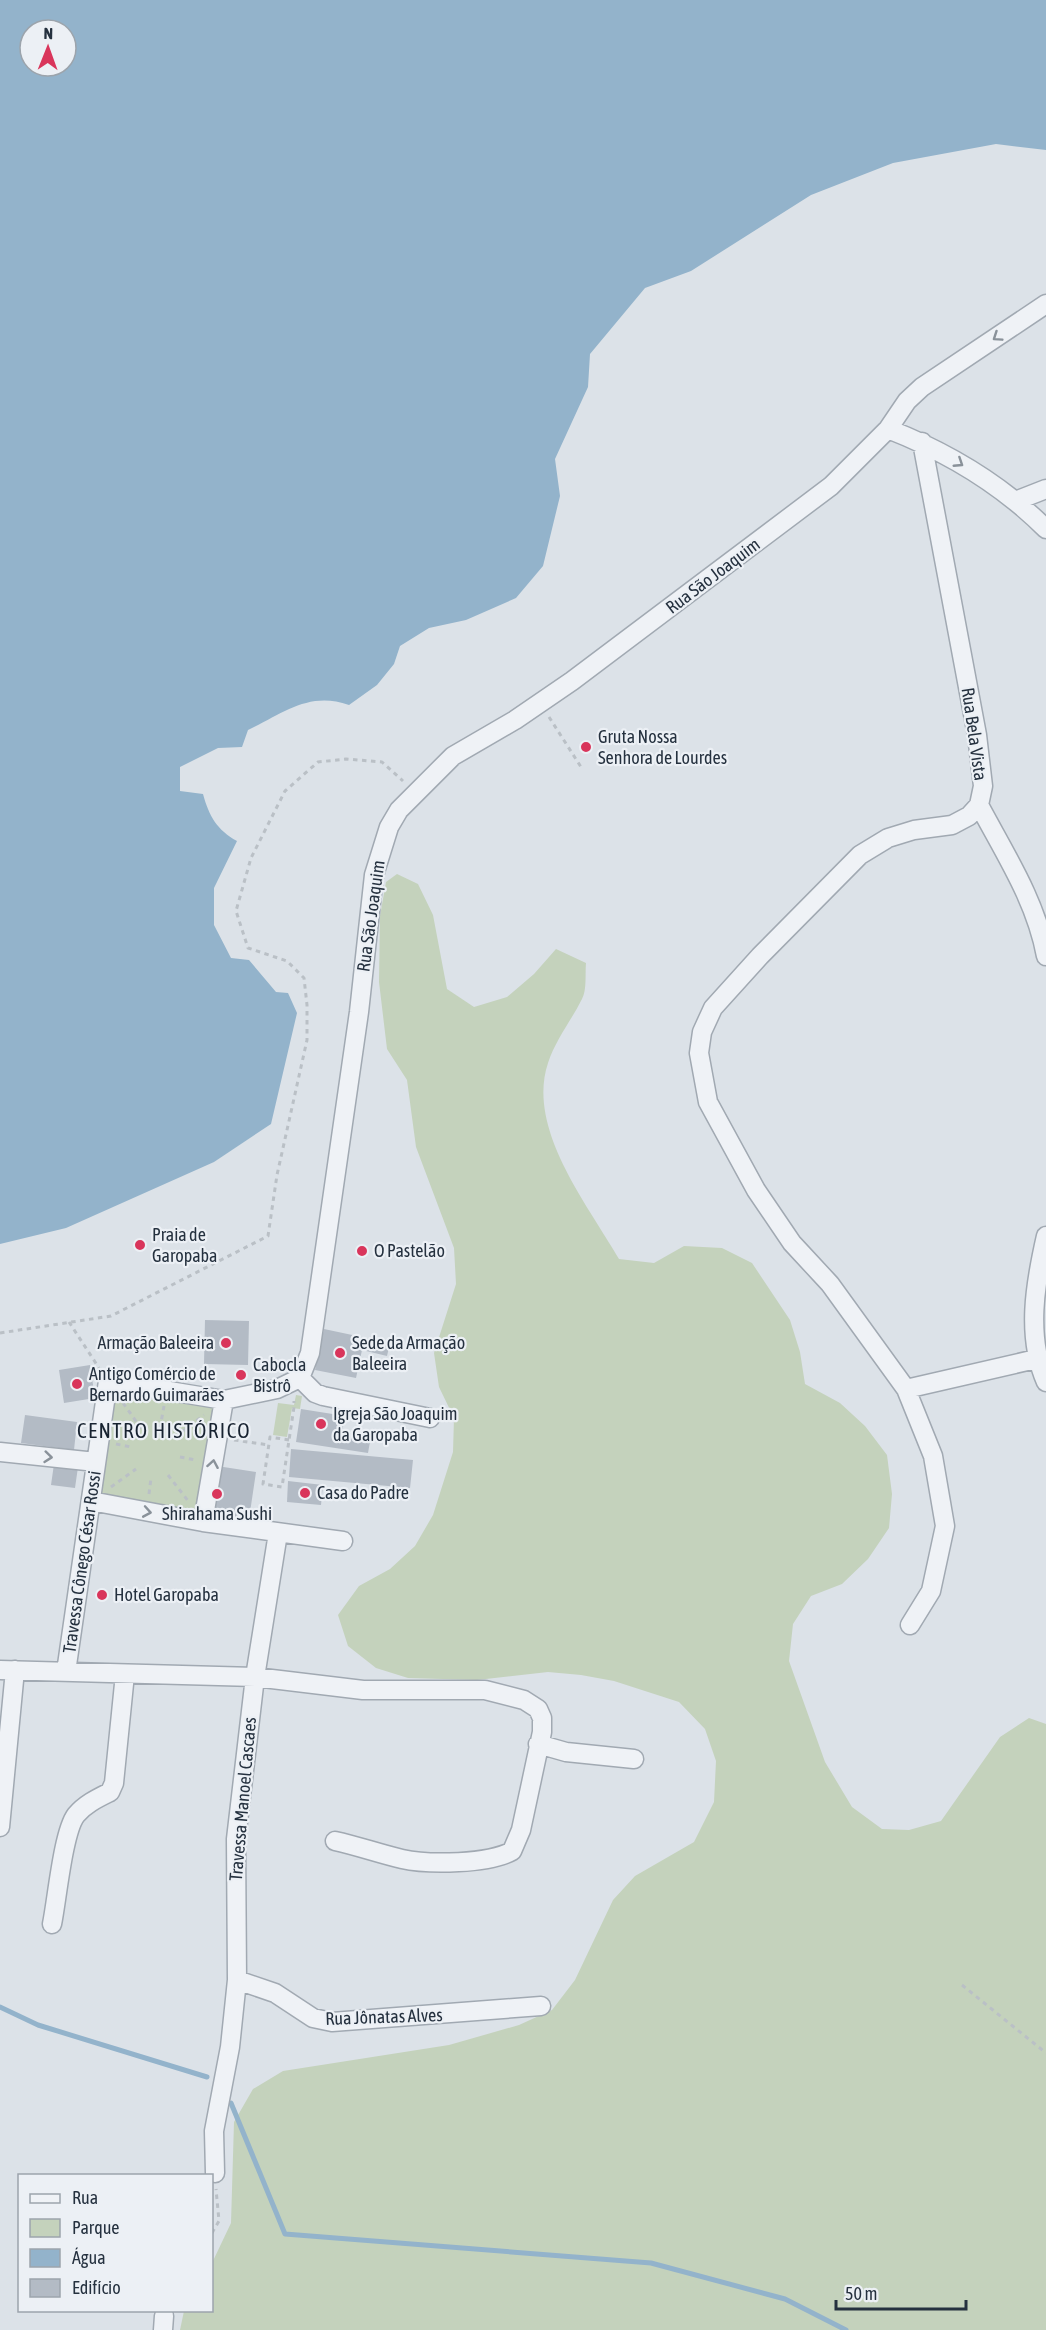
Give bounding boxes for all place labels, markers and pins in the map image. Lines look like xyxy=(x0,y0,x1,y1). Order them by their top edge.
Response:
place label: Gruta Nossa Senhora de Lourdes xyxy=(598,726,727,768)
marker: Gruta Nossa Senhora de Lourdes xyxy=(579,740,593,754)
place label: Praia de Garopaba xyxy=(152,1224,217,1266)
marker: Praia de Garopaba xyxy=(133,1238,147,1252)
place label: O Pastelão xyxy=(374,1240,445,1261)
marker: O Pastelão xyxy=(355,1244,369,1258)
place label: Armação Baleeira xyxy=(97,1332,214,1353)
place label: Sede da Armação Baleeira xyxy=(352,1332,465,1374)
marker: Armação Baleeira xyxy=(219,1336,233,1350)
marker: Sede da Armação Baleeira xyxy=(333,1346,347,1360)
place label: Cabocla Bistrô xyxy=(253,1354,306,1396)
place label: Antigo Comércio de Bernardo Guimarães xyxy=(89,1363,224,1405)
marker: Cabocla Bistrô xyxy=(234,1368,248,1382)
marker: Antigo Comércio de Bernardo Guimarães xyxy=(70,1377,84,1391)
place label: Igreja São Joaquim da Garopaba xyxy=(333,1403,458,1445)
marker: Igreja São Joaquim da Garopaba xyxy=(314,1417,328,1431)
place label: Casa do Padre xyxy=(317,1482,409,1503)
marker: Casa do Padre xyxy=(298,1486,312,1500)
marker: Shirahama Sushi xyxy=(210,1487,224,1501)
place label: Shirahama Sushi xyxy=(162,1503,272,1524)
place label: Hotel Garopaba xyxy=(114,1584,219,1605)
marker: Hotel Garopaba xyxy=(95,1588,109,1602)

